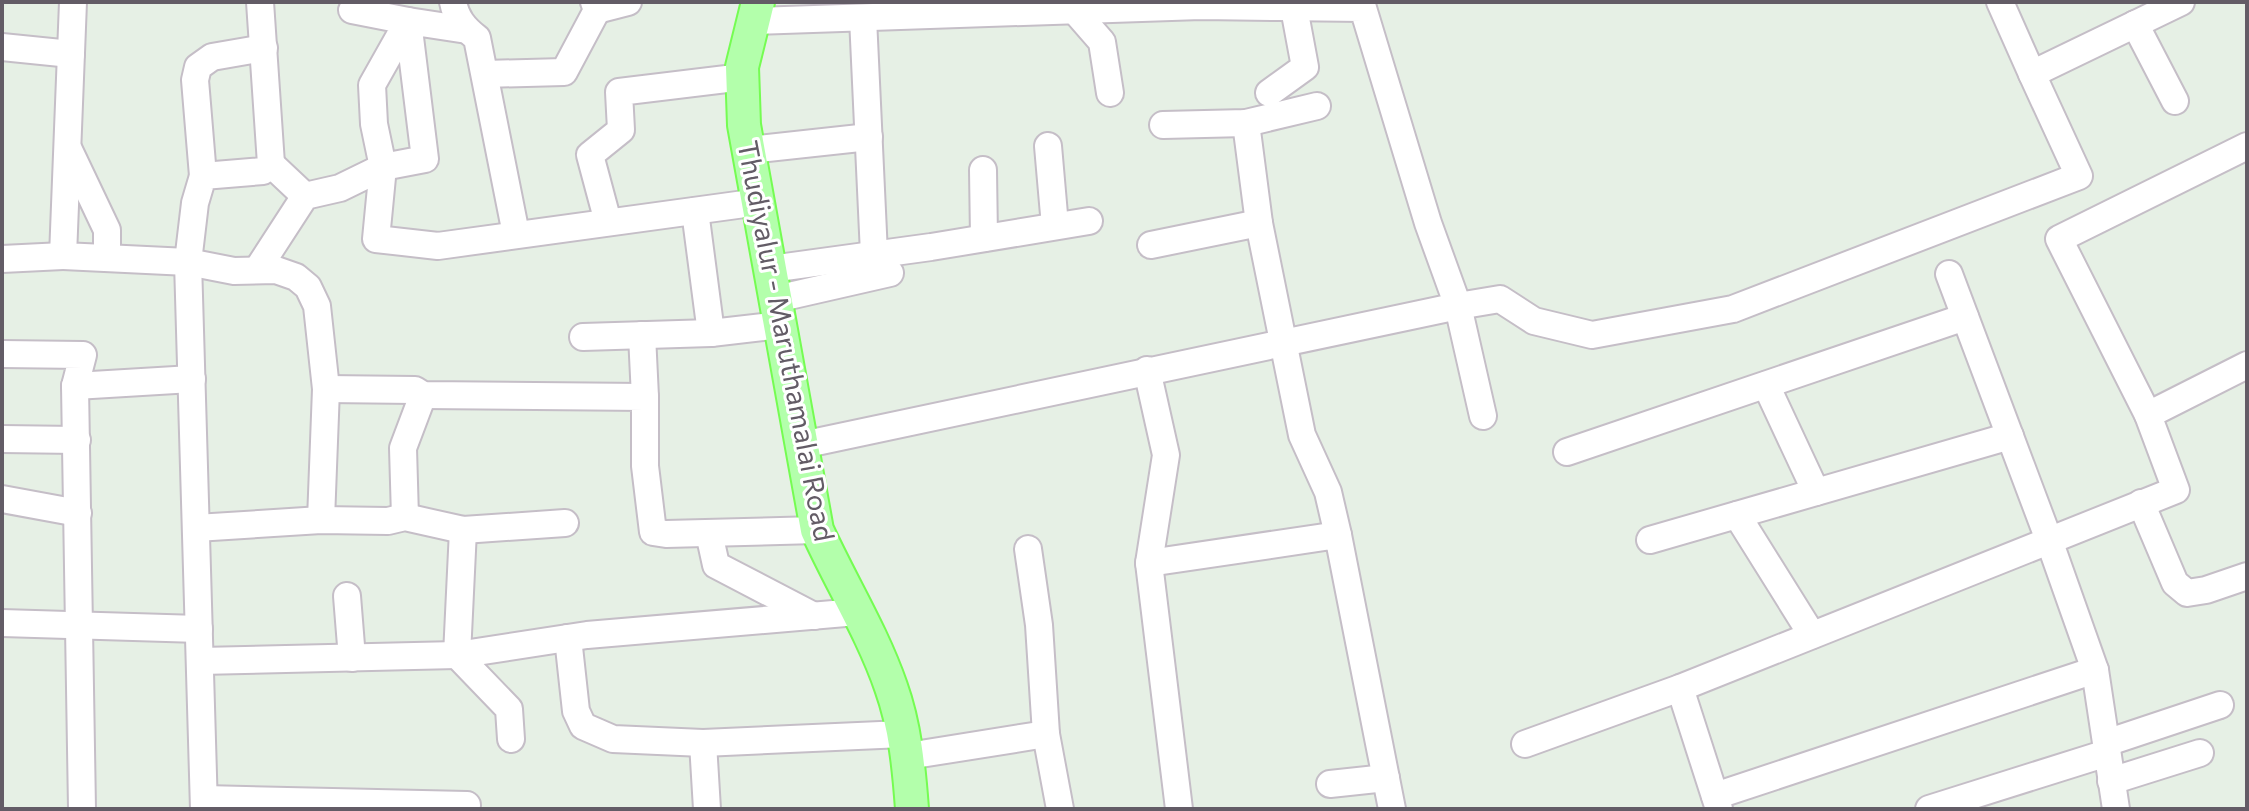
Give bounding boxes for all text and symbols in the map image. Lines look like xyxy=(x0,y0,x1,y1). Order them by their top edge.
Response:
street label: Thudiyalur - Maruthamalai Road xyxy=(731,138,843,544)

